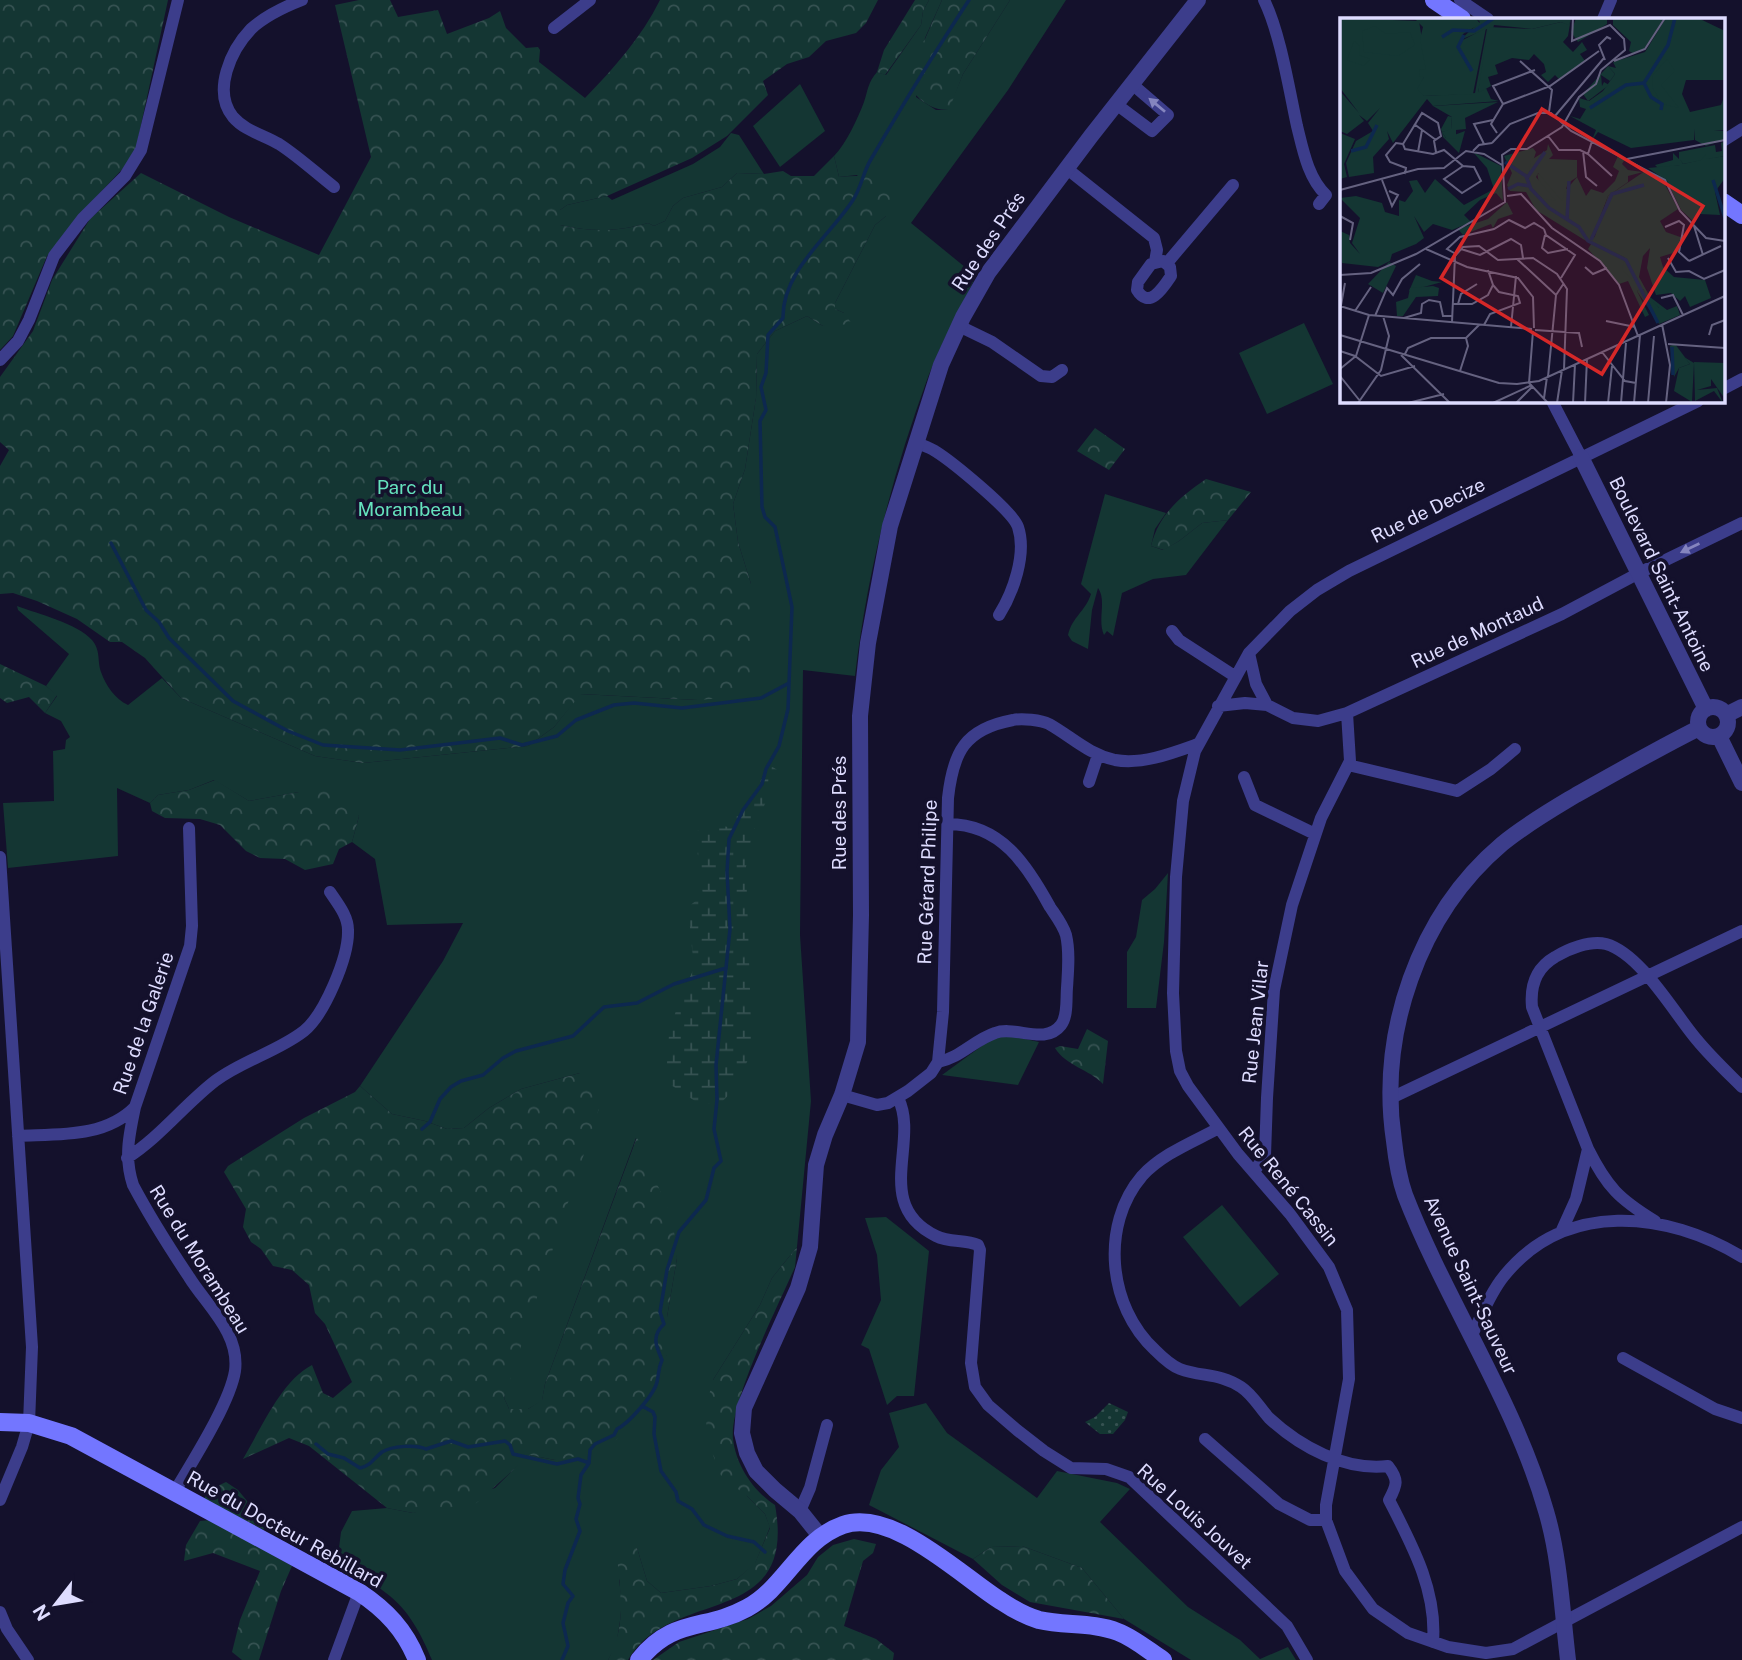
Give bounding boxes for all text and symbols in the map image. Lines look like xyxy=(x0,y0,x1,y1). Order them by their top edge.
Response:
inset map xyxy=(1340,18,1724,402)
one-way arrow xyxy=(1149,98,1166,113)
street label: Rue des Prés xyxy=(947,187,1029,295)
street label: Rue de Decize xyxy=(1367,473,1489,547)
street label: Boulevard Saint-Antoine xyxy=(1605,473,1719,675)
park label: Parc du Morambeau xyxy=(358,476,462,520)
one-way arrow xyxy=(1680,542,1700,554)
street label: Rue de Montaud xyxy=(1407,592,1547,672)
street label: Rue des Prés xyxy=(828,756,850,870)
street label: Rue Gérard Philipe xyxy=(913,799,941,965)
street label: Rue de la Galerie xyxy=(108,949,178,1097)
street label: Rue Jean Vilar xyxy=(1238,959,1272,1085)
street label: Rue René Cassin xyxy=(1234,1122,1344,1250)
street label: Rue du Morambeau xyxy=(145,1181,255,1337)
street label: Avenue Saint-Sauveur xyxy=(1420,1192,1522,1378)
street label: Rue Louis Jouvet xyxy=(1133,1459,1257,1573)
street label: Rue du Docteur Rebillard xyxy=(183,1466,387,1592)
north arrow xyxy=(21,1569,91,1639)
text: N xyxy=(28,1601,55,1625)

